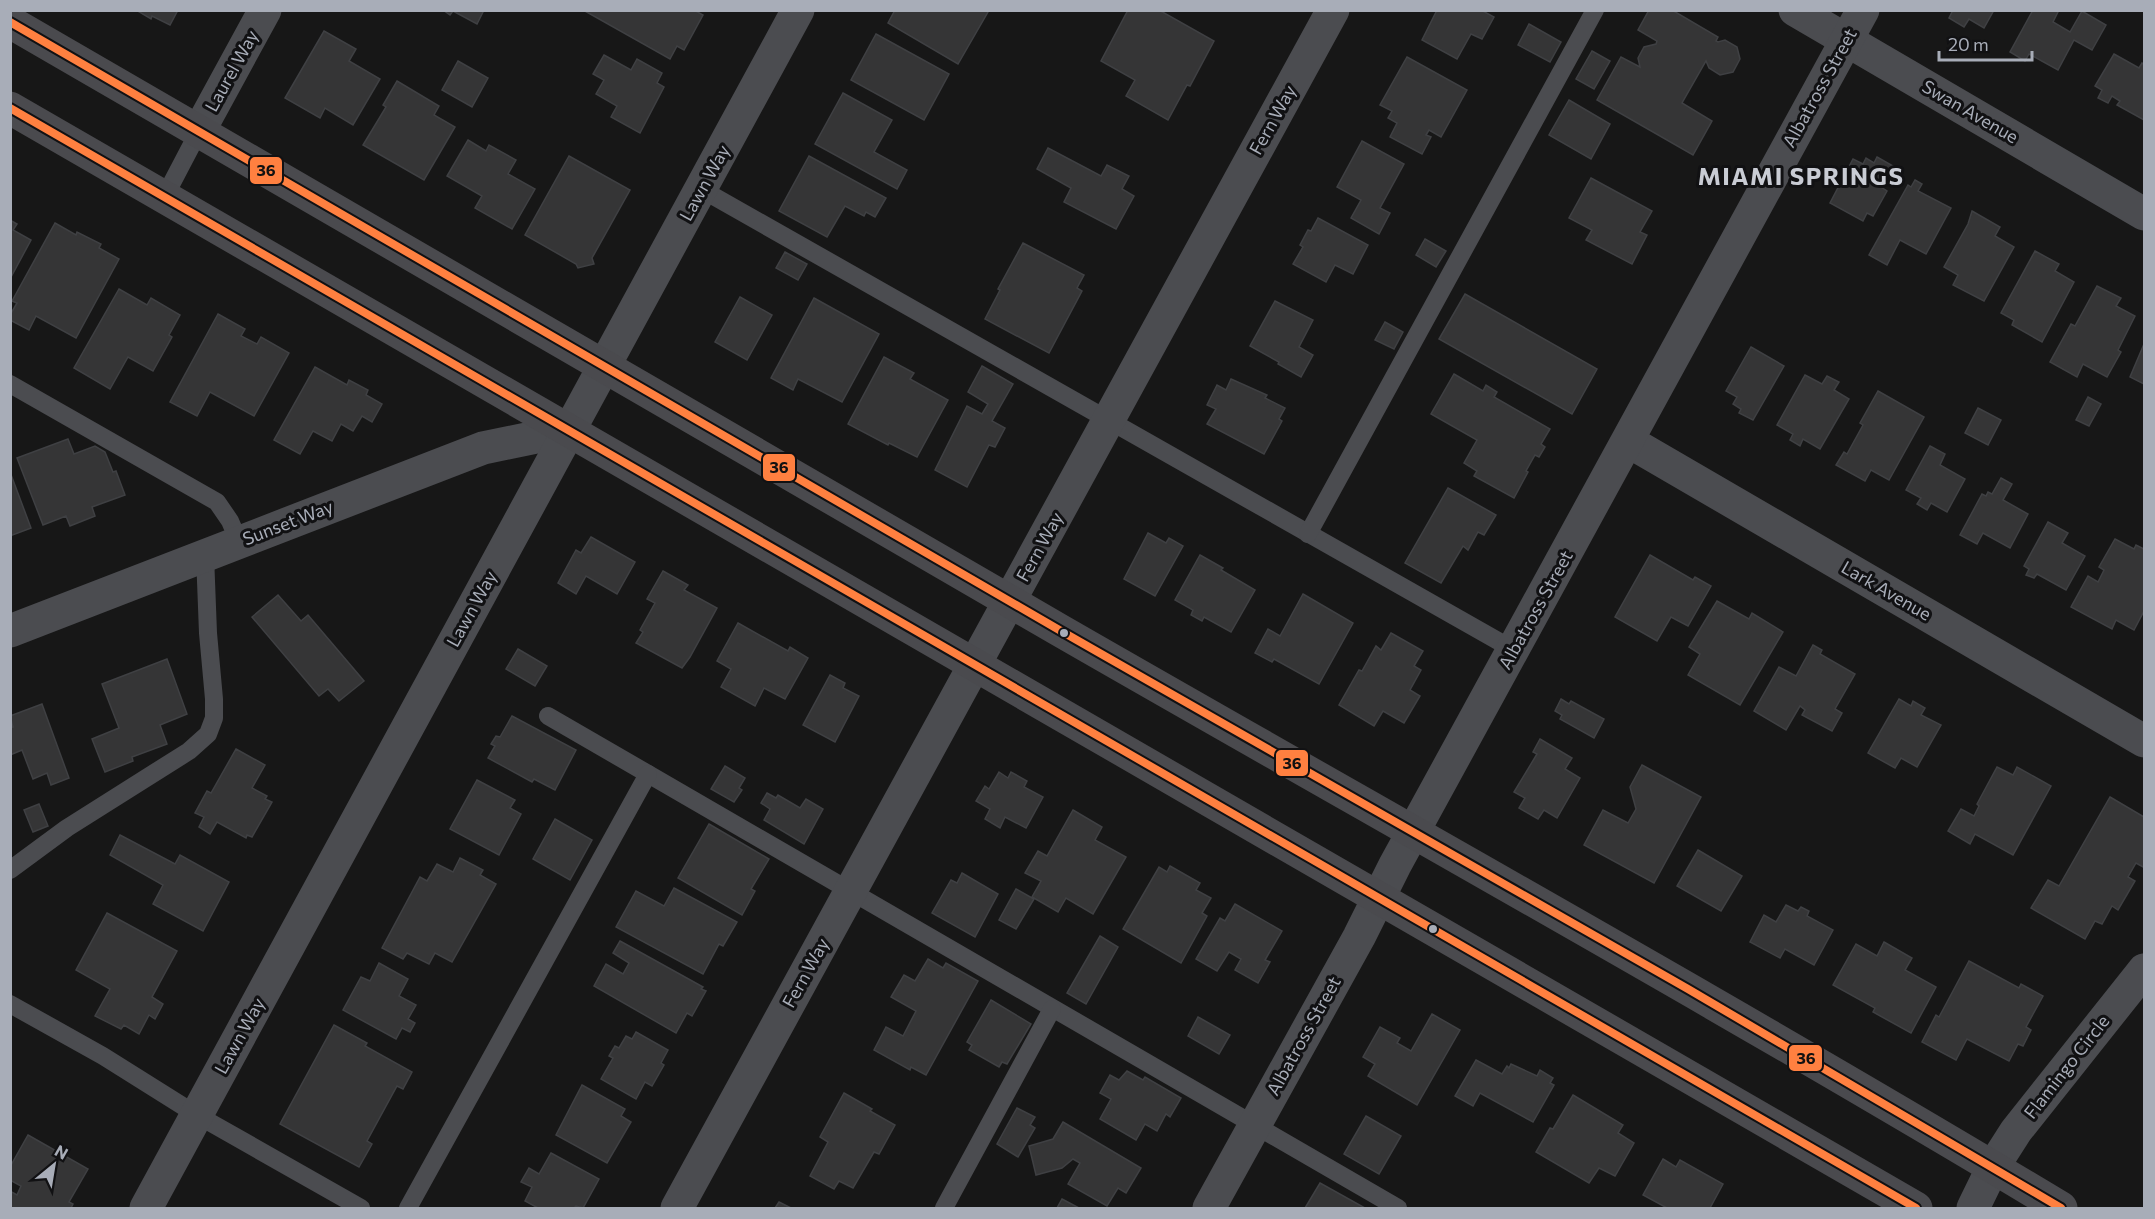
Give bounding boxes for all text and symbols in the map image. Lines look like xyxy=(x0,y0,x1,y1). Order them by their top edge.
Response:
street label: Albatross Street xyxy=(1777,24,1861,151)
scale bar xyxy=(1939,24,2032,62)
street label: Laurel Way xyxy=(200,26,263,115)
text: 20 m xyxy=(1948,33,1989,55)
street label: Swan Avenue xyxy=(1918,75,2023,148)
street label: Fern Way xyxy=(1244,81,1300,158)
street label: Lawn Way xyxy=(674,141,734,224)
line badge: 36 xyxy=(249,156,283,185)
text: 36 xyxy=(256,160,276,179)
district label: MIAMI SPRINGS xyxy=(1698,161,1904,190)
line badge: 36 xyxy=(762,453,796,482)
text: 36 xyxy=(769,457,789,476)
street label: Sunset Way xyxy=(239,495,336,549)
street label: Fern Way xyxy=(1011,508,1067,585)
street label: Albatross Street xyxy=(1493,546,1577,673)
street label: Lark Avenue xyxy=(1838,556,1935,625)
street label: Lawn Way xyxy=(441,567,501,650)
unlabelled marker xyxy=(1058,627,1070,639)
line badge: 36 xyxy=(1275,749,1309,777)
text: 36 xyxy=(1282,753,1302,772)
unlabelled marker xyxy=(1427,923,1439,935)
street label: Fern Way xyxy=(777,934,833,1011)
street label: Albatross Street xyxy=(1261,972,1345,1099)
street label: Lawn Way xyxy=(209,994,269,1077)
street label: Flamingo Circle xyxy=(2019,1010,2114,1123)
line badge: 36 xyxy=(1788,1044,1823,1072)
text: 36 xyxy=(1796,1048,1816,1067)
north arrow xyxy=(24,1135,84,1195)
text: N xyxy=(52,1140,72,1163)

